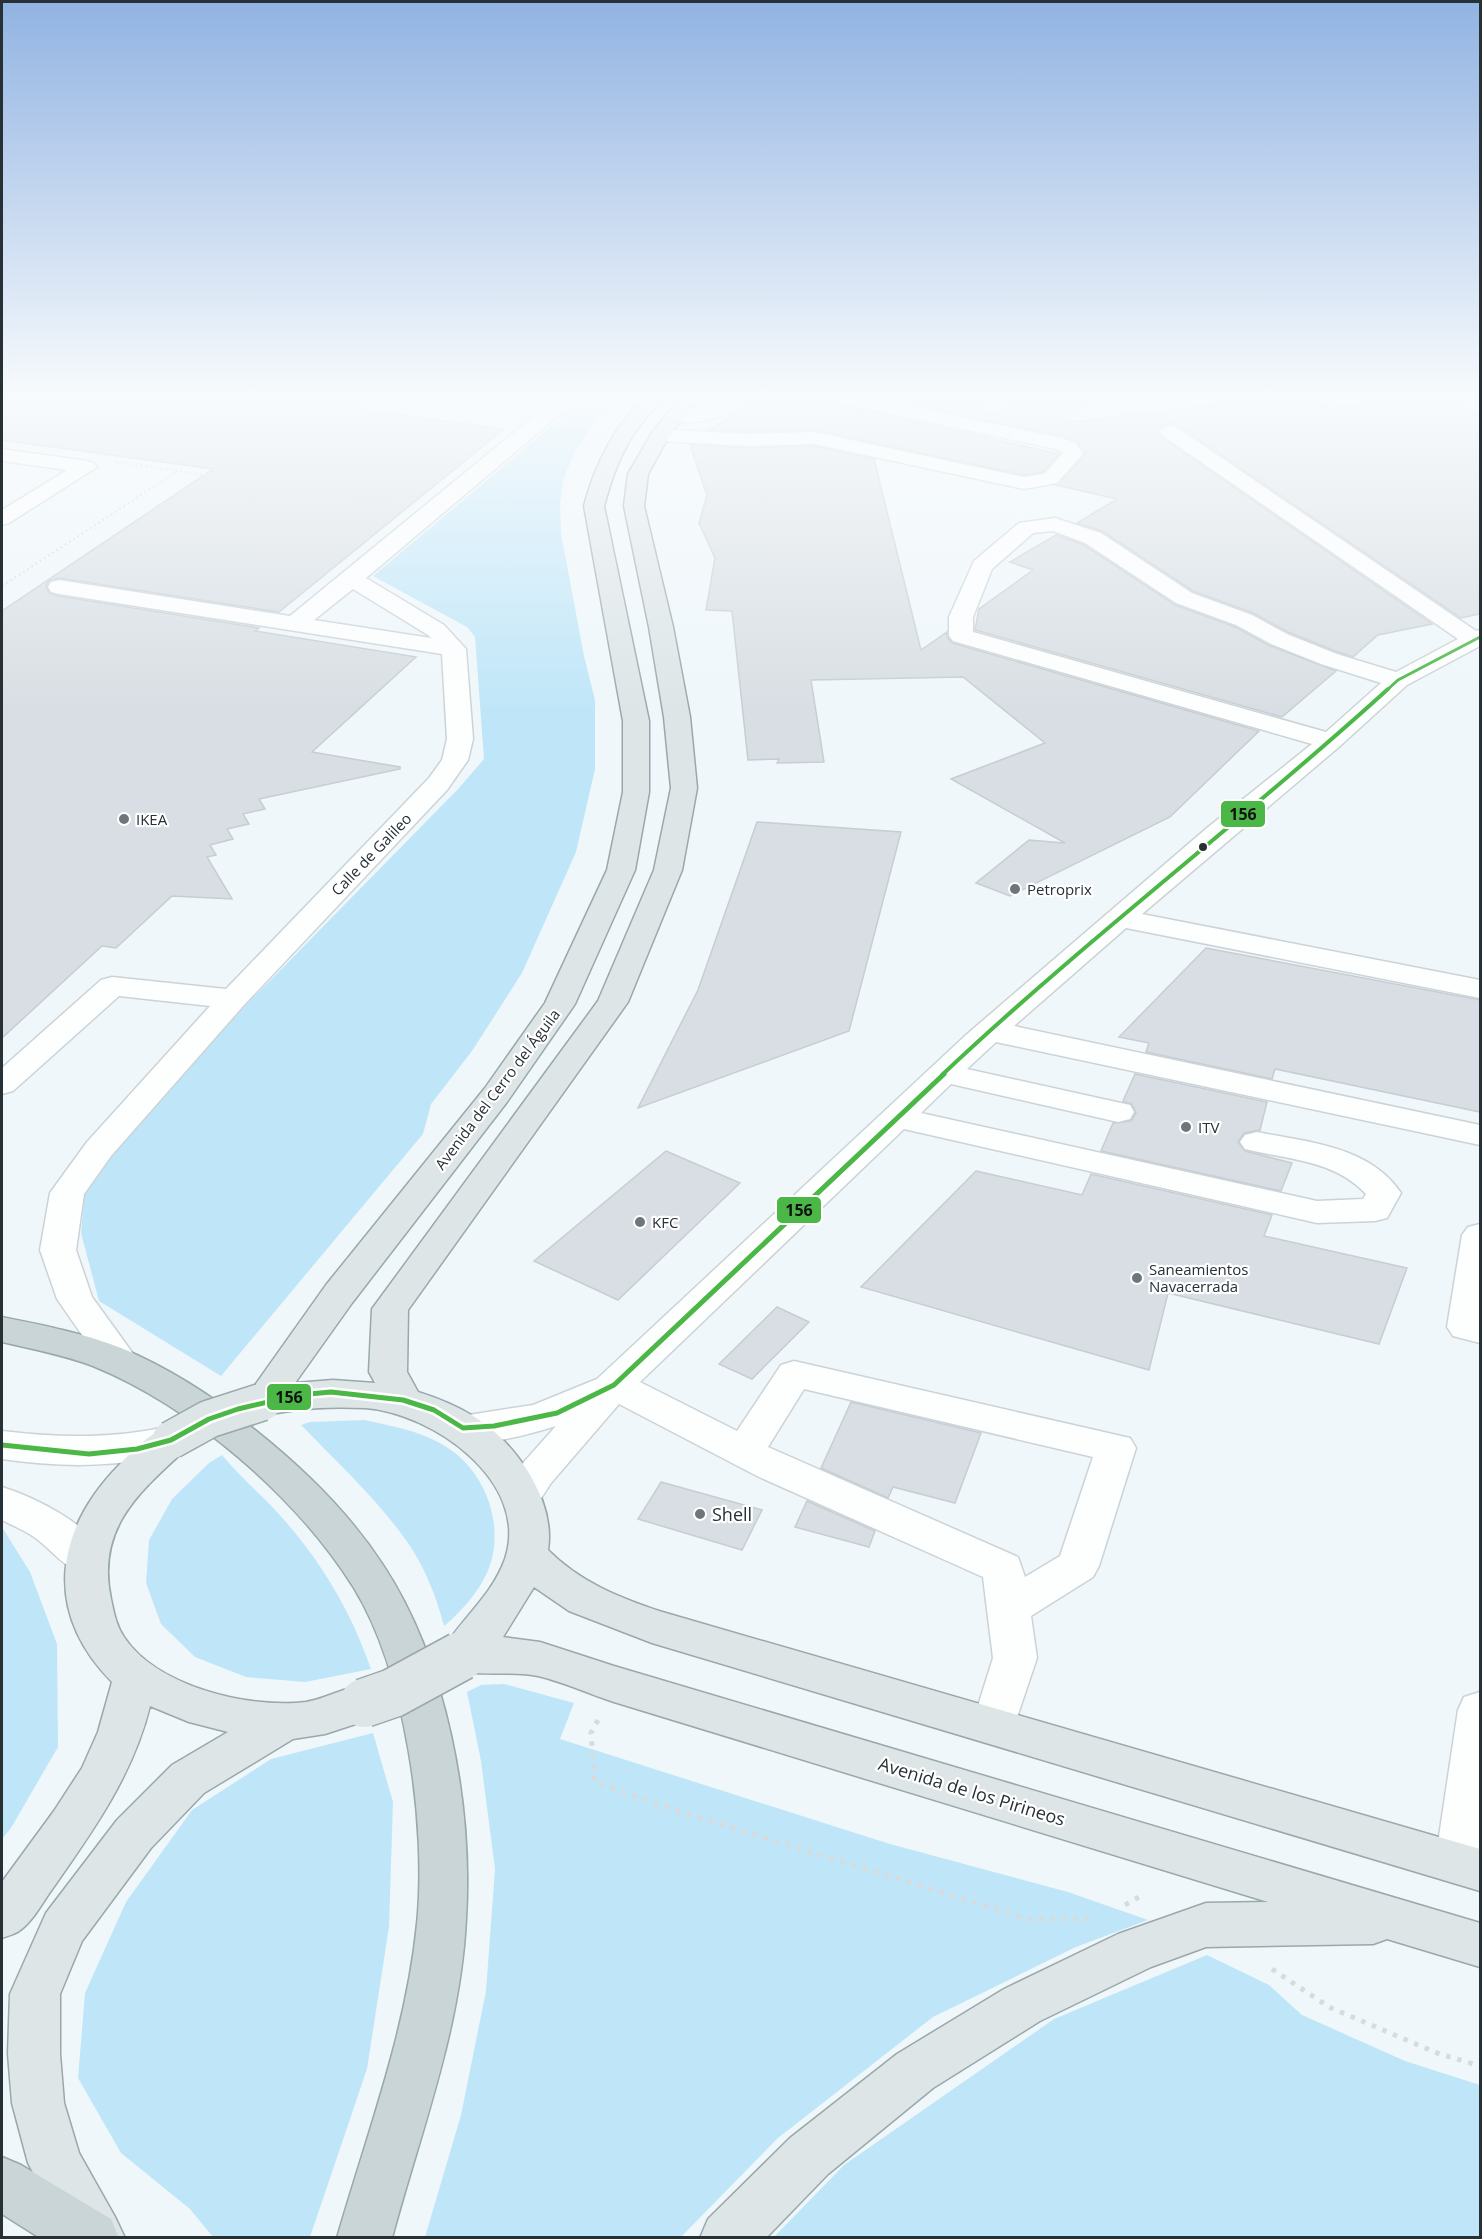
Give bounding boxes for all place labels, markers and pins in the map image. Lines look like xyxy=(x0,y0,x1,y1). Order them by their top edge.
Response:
place label: IKEA xyxy=(136,809,168,829)
marker: IKEA xyxy=(117,812,131,826)
unlabelled marker xyxy=(1197,841,1209,853)
place label: Petroprix xyxy=(1027,879,1092,899)
marker: Petroprix xyxy=(1008,882,1022,896)
place label: ITV xyxy=(1198,1117,1219,1137)
marker: ITV xyxy=(1179,1120,1193,1134)
place label: KFC xyxy=(652,1212,678,1232)
marker: KFC xyxy=(633,1215,647,1229)
place label: Saneamientos Navacerrada xyxy=(1149,1259,1248,1296)
marker: Saneamientos Navacerrada xyxy=(1130,1271,1144,1285)
place label: Shell xyxy=(712,1502,752,1526)
marker: Shell xyxy=(693,1507,707,1521)

